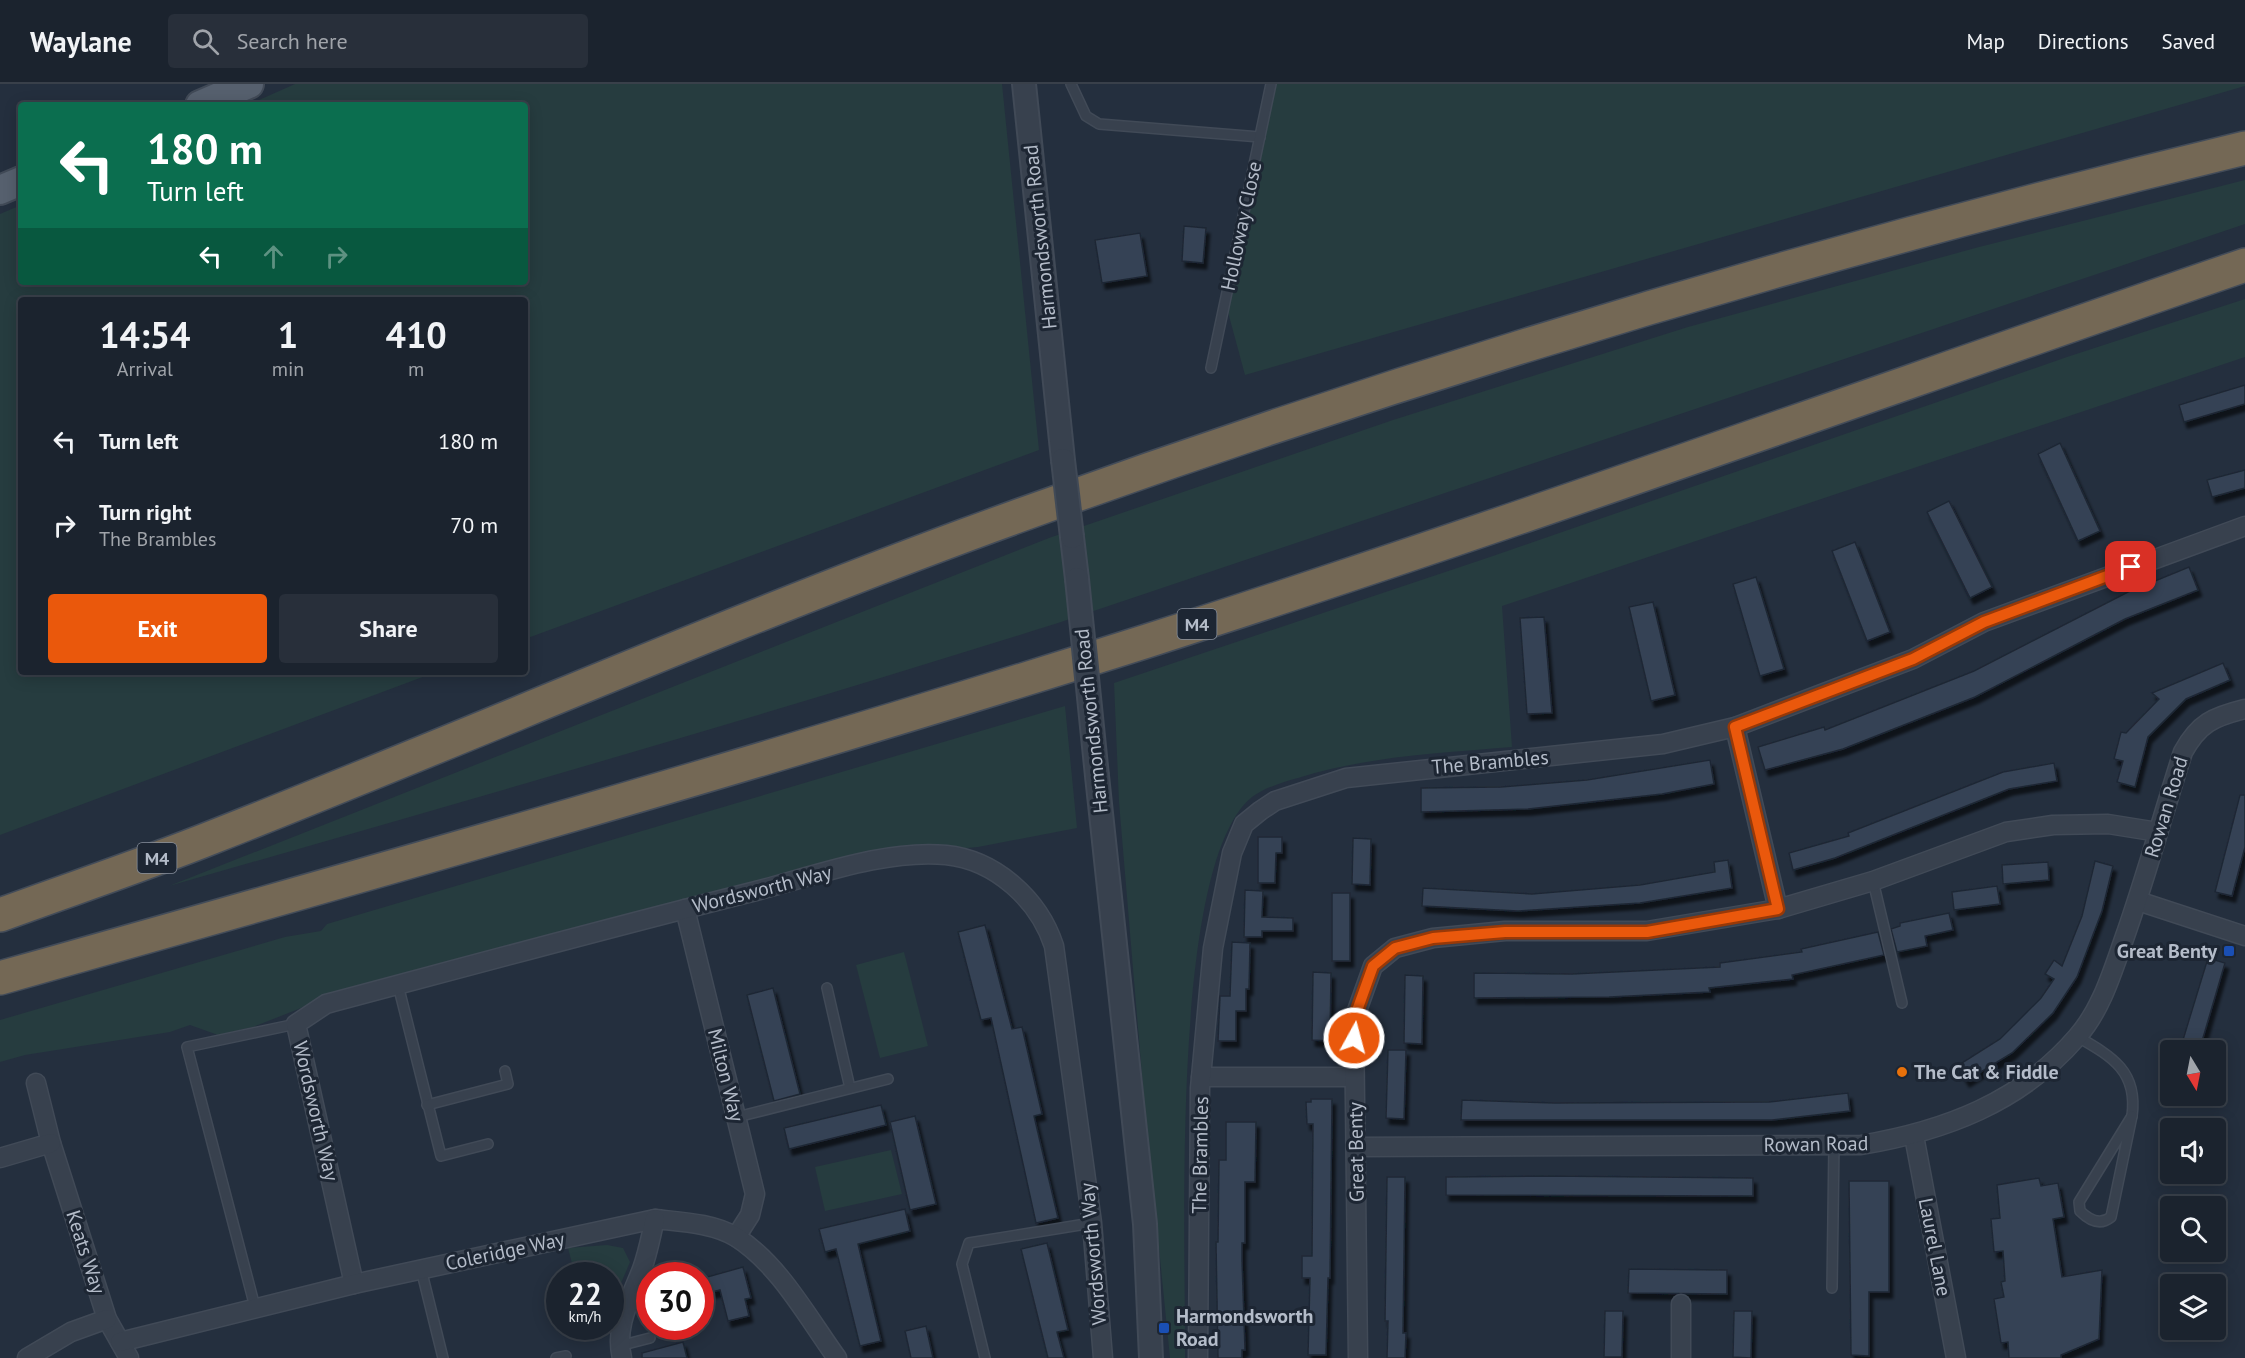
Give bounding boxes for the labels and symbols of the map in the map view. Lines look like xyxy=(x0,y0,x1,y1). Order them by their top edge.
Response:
street label: Harmondsworth Road xyxy=(1017,144,1063,330)
street label: Holloway Close xyxy=(1215,159,1267,293)
pin xyxy=(2105,541,2156,592)
road number: M4 xyxy=(1178,609,1216,639)
street label: Harmondsworth Road xyxy=(1068,628,1114,814)
street label: The Brambles xyxy=(1430,744,1550,780)
street label: Rowan Road xyxy=(2138,753,2194,861)
road number: M4 xyxy=(138,843,176,873)
street label: Wordsworth Way xyxy=(690,859,835,919)
place label: Great Benty xyxy=(2117,938,2217,964)
marker: Great Benty xyxy=(2222,944,2236,958)
position arrow xyxy=(1322,1006,1386,1070)
street label: Milton Way xyxy=(702,1026,750,1125)
street label: Wordsworth Way xyxy=(287,1039,345,1184)
north arrow xyxy=(2160,1040,2226,1106)
place label: The Cat & Fiddle xyxy=(1914,1059,2059,1085)
marker: The Cat & Fiddle xyxy=(1895,1065,1909,1079)
street label: The Brambles xyxy=(1186,1096,1214,1214)
street label: Great Benty xyxy=(1342,1101,1370,1202)
street label: Rowan Road xyxy=(1763,1130,1869,1158)
street label: Wordsworth Way xyxy=(1074,1181,1112,1326)
street label: Laurel Lane xyxy=(1913,1196,1957,1298)
street label: Keats Way xyxy=(60,1207,112,1298)
street label: Coleridge Way xyxy=(443,1226,568,1276)
speed limit sign: 30 xyxy=(636,1262,714,1340)
place label: Harmondsworth Road xyxy=(1176,1303,1313,1352)
marker: Harmondsworth Road xyxy=(1157,1321,1171,1335)

